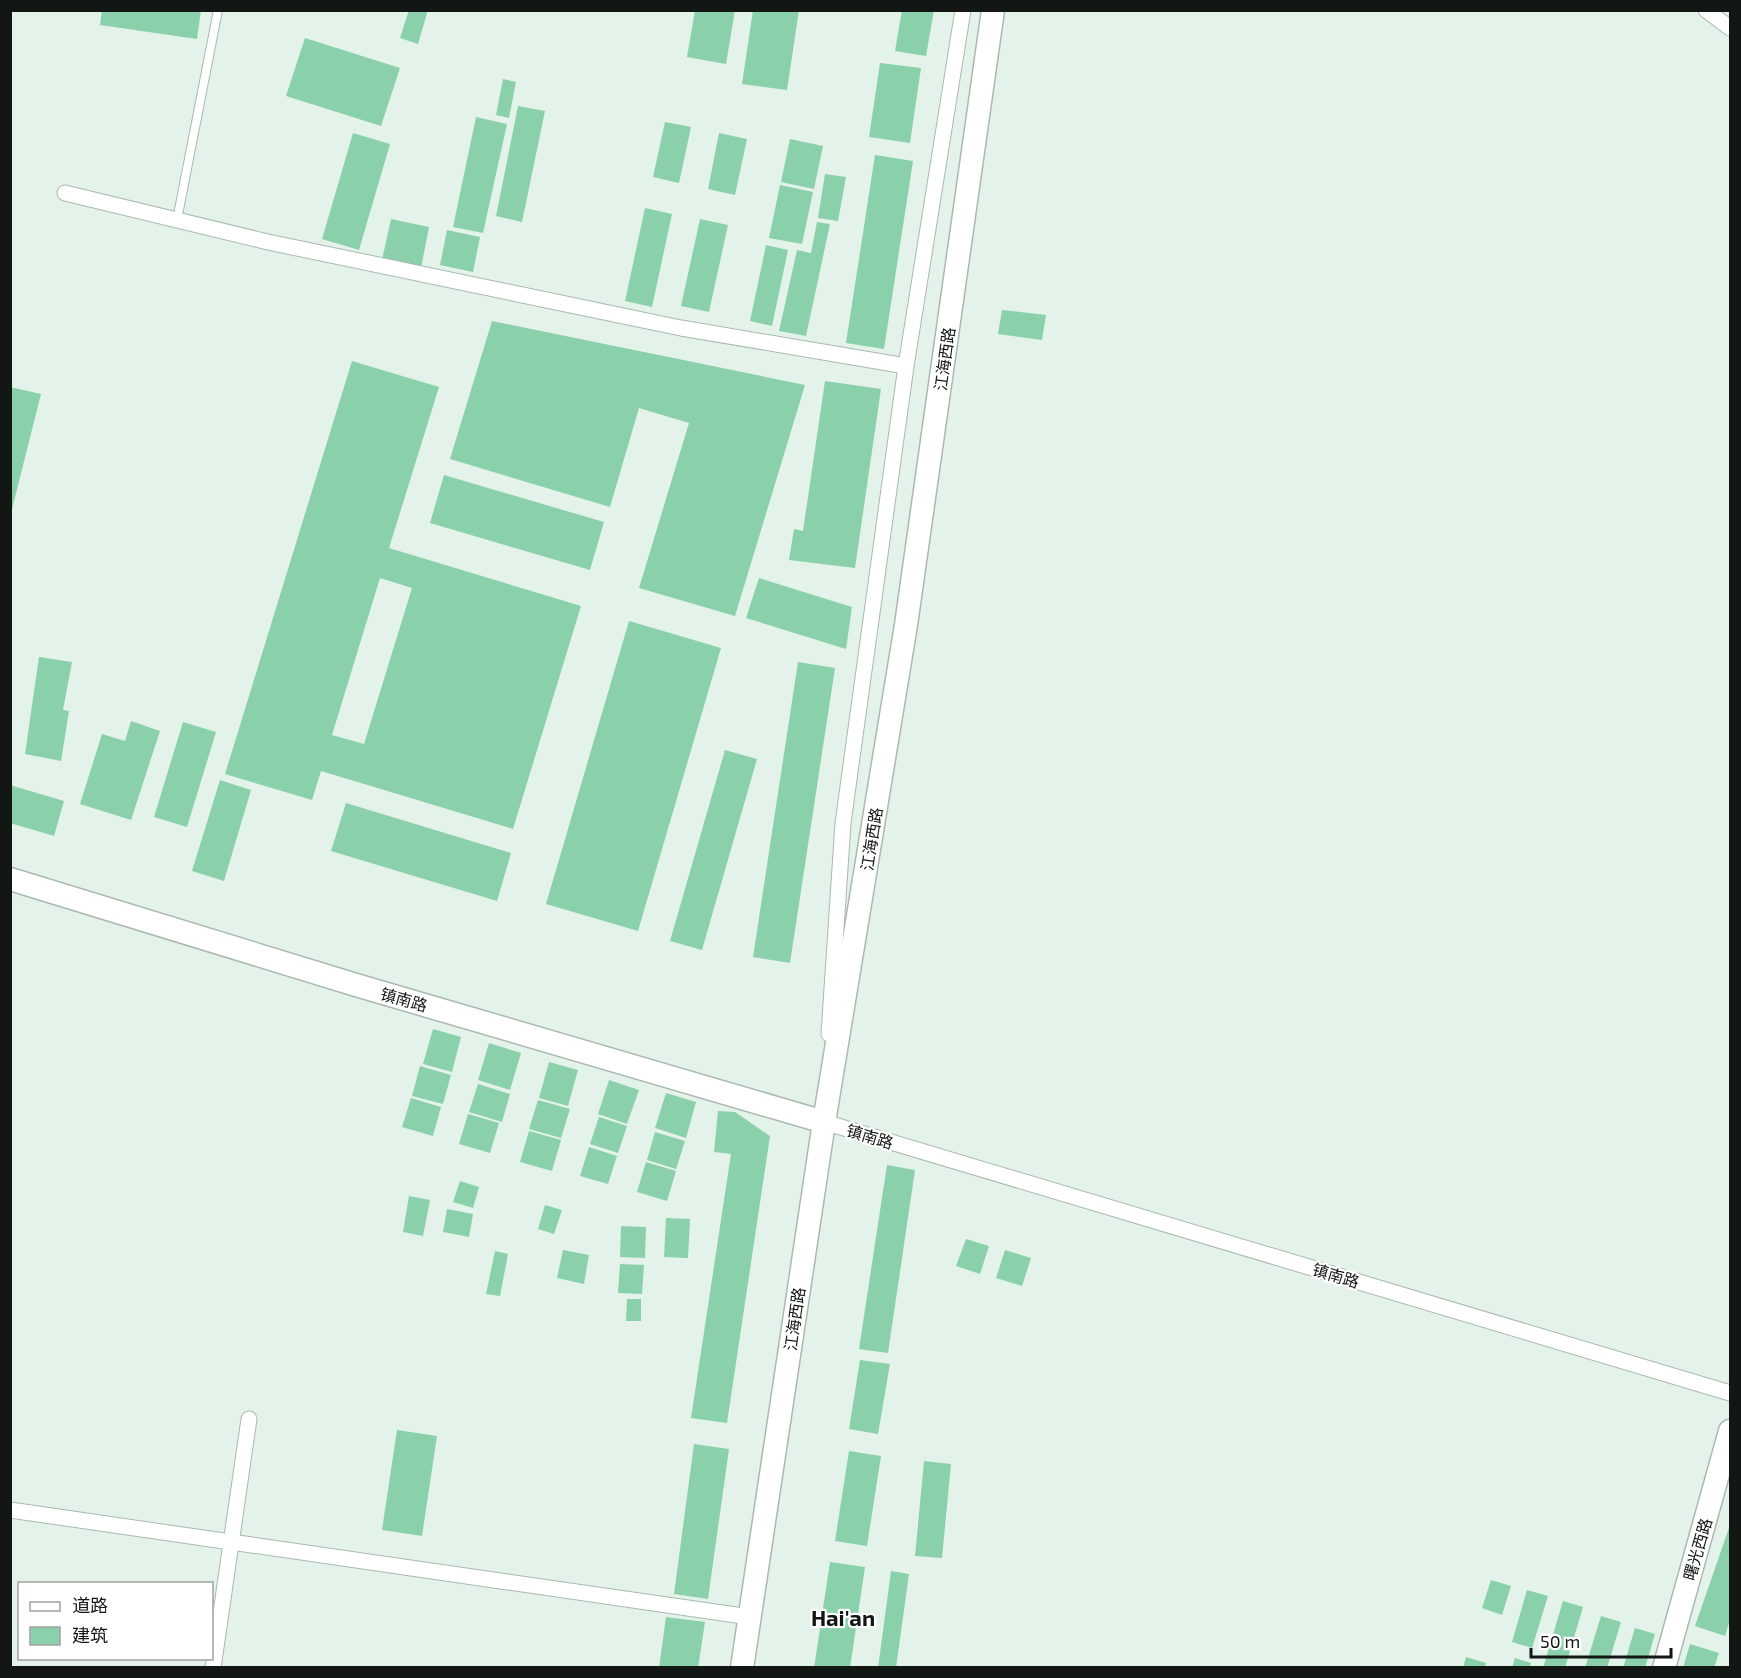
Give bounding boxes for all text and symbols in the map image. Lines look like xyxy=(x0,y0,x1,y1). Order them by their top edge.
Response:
street label: 江海西路 xyxy=(930,326,958,392)
street label: 江海西路 xyxy=(857,806,885,872)
street label: 镇南路 xyxy=(378,983,430,1015)
street label: 镇南路 xyxy=(844,1120,896,1152)
street label: 镇南路 xyxy=(1310,1259,1362,1291)
street label: 江海西路 xyxy=(780,1286,808,1352)
street label: 曙光西路 xyxy=(1679,1516,1715,1582)
legend xyxy=(18,1582,213,1660)
text: 道路 xyxy=(72,1594,108,1616)
district label: Hai'an xyxy=(811,1604,875,1630)
scale bar xyxy=(1531,1621,1670,1659)
text: 建筑 xyxy=(72,1624,108,1646)
text: 50 m xyxy=(1540,1630,1580,1652)

